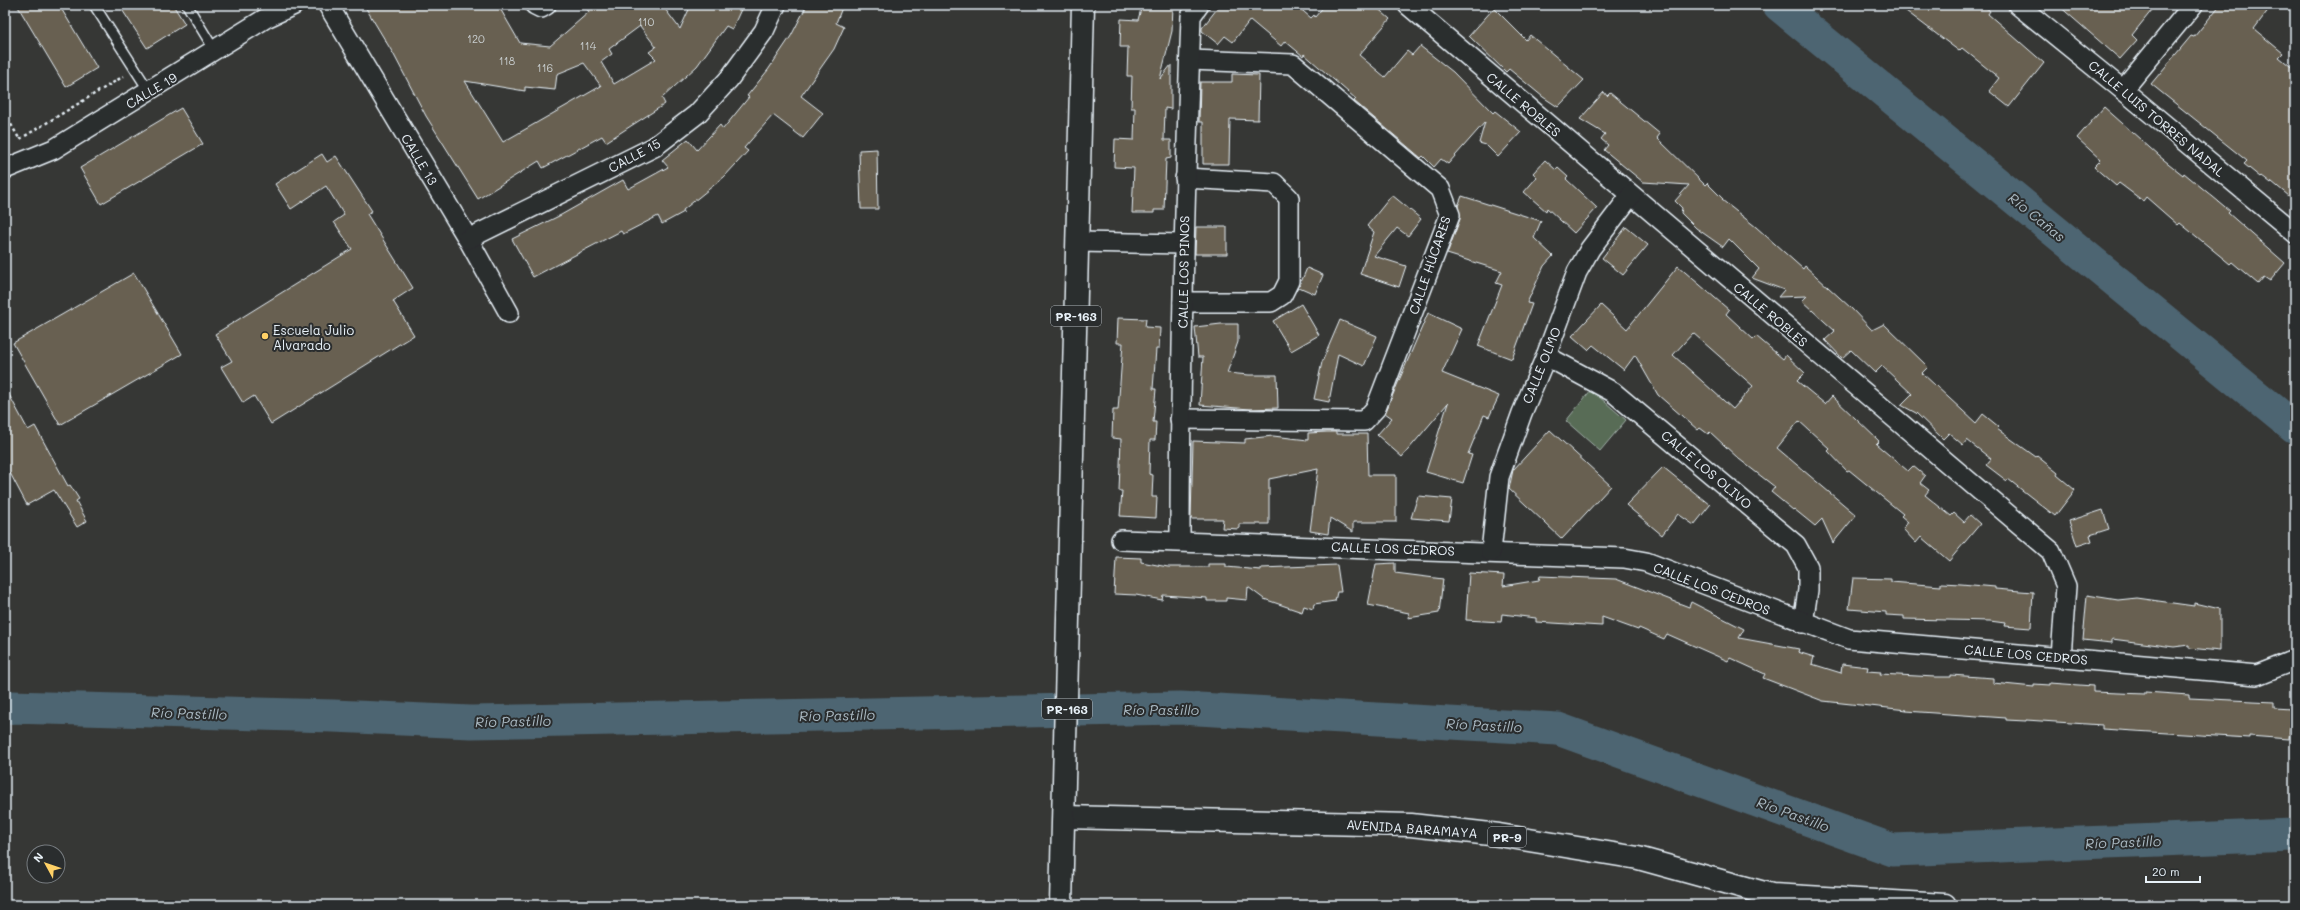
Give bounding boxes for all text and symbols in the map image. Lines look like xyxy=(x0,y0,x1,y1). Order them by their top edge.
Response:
house number: 110 xyxy=(638,14,655,29)
house number: 120 xyxy=(467,31,485,46)
house number: 114 xyxy=(580,38,597,53)
house number: 118 xyxy=(499,53,516,68)
street label: CALLE LUIS TORRES NADAL xyxy=(2085,56,2229,180)
house number: 116 xyxy=(537,60,553,75)
street label: CALLE 19 xyxy=(122,68,180,112)
street label: CALLE ROBLES xyxy=(1483,68,1565,140)
street label: CALLE 13 xyxy=(398,130,442,188)
street label: CALLE 15 xyxy=(605,134,663,176)
water label: Río Cañas xyxy=(2005,188,2070,246)
street label: CALLE HÚCARES xyxy=(1404,214,1454,316)
street label: CALLE LOS PINOS xyxy=(1174,215,1192,329)
street label: CALLE ROBLES xyxy=(1730,278,1812,350)
road number: PR-163 xyxy=(1051,306,1101,326)
place label: Escuela Julio Alvarado xyxy=(273,321,355,353)
street label: CALLE OLMO xyxy=(1518,324,1564,406)
marker: Escuela Julio Alvarado xyxy=(260,331,270,341)
street label: CALLE LOS OLIVO xyxy=(1658,426,1756,512)
street label: CALLE LOS CEDROS xyxy=(1331,537,1455,559)
street label: CALLE LOS CEDROS xyxy=(1651,558,1773,618)
street label: CALLE LOS CEDROS xyxy=(1964,640,2088,668)
road number: PR-163 xyxy=(1042,699,1092,719)
water label: Río Pastillo xyxy=(1123,700,1199,719)
water label: Río Pastillo xyxy=(151,702,227,724)
water label: Río Pastillo xyxy=(799,705,875,725)
water label: Río Pastillo xyxy=(475,711,551,731)
water label: Río Pastillo xyxy=(1446,714,1522,736)
water label: Río Pastillo xyxy=(1754,792,1832,836)
street label: AVENIDA BARAMAYA xyxy=(1346,815,1478,841)
road number: PR-9 xyxy=(1488,827,1526,847)
water label: Río Pastillo xyxy=(2085,831,2161,853)
north arrow xyxy=(26,844,66,884)
text: N xyxy=(30,849,46,865)
scale bar xyxy=(2146,858,2200,884)
text: 20 m xyxy=(2152,863,2180,879)

